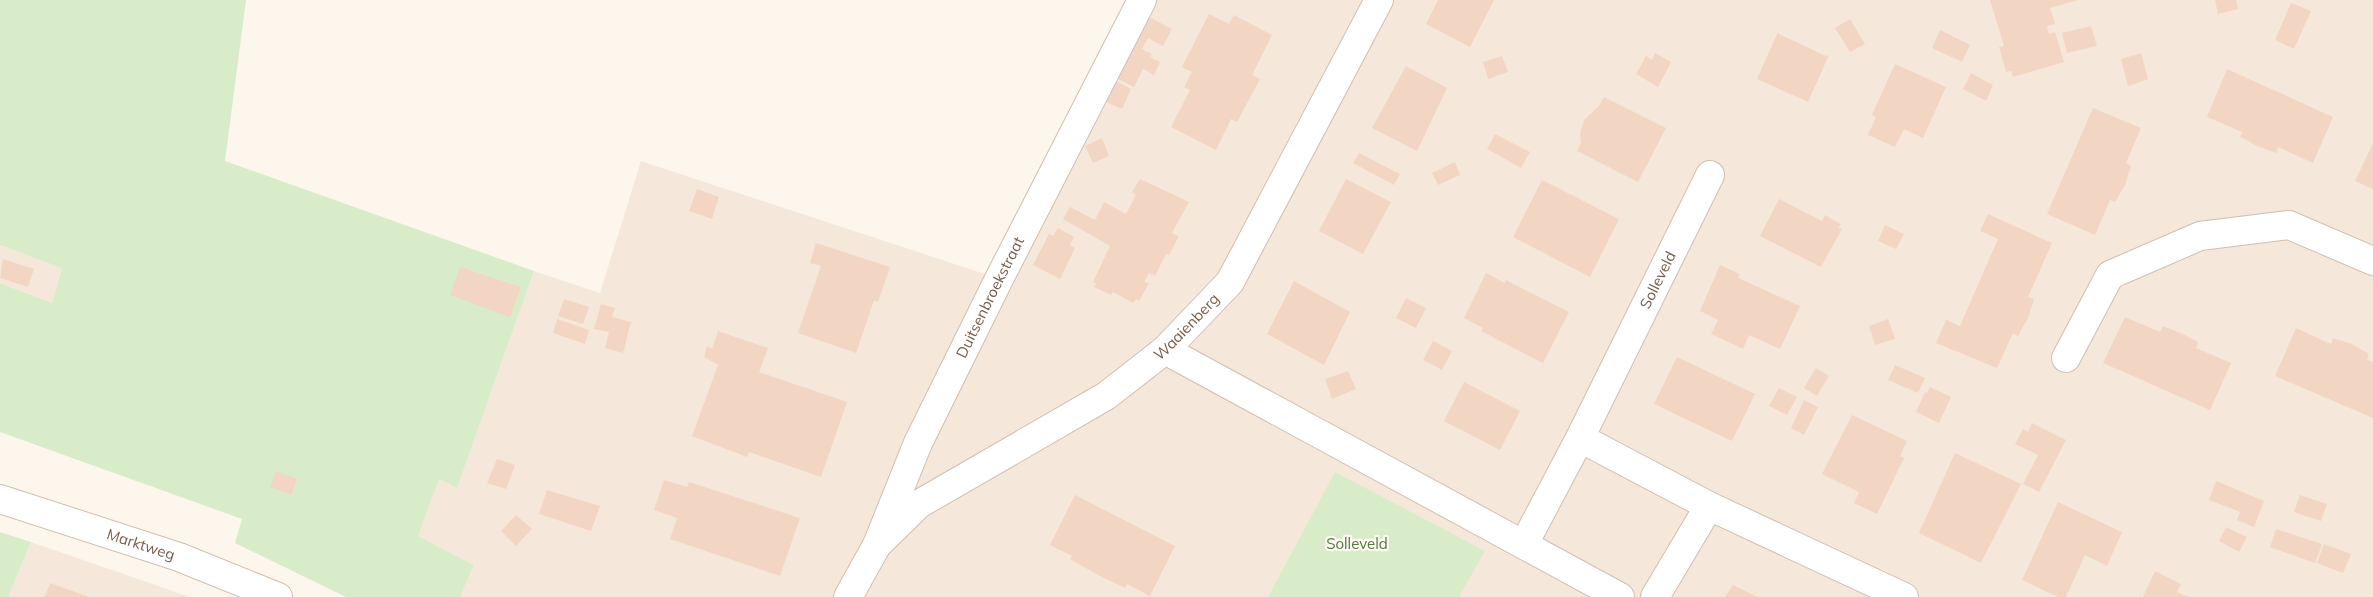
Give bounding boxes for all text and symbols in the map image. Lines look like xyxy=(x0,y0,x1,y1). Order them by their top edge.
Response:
street label: Duitsenbroekstraat xyxy=(952,233,1028,361)
street label: Solleveld xyxy=(1635,248,1680,312)
street label: Waaienberg xyxy=(1150,289,1223,364)
street label: Marktweg xyxy=(105,524,177,564)
park label: Solleveld xyxy=(1326,534,1388,553)

